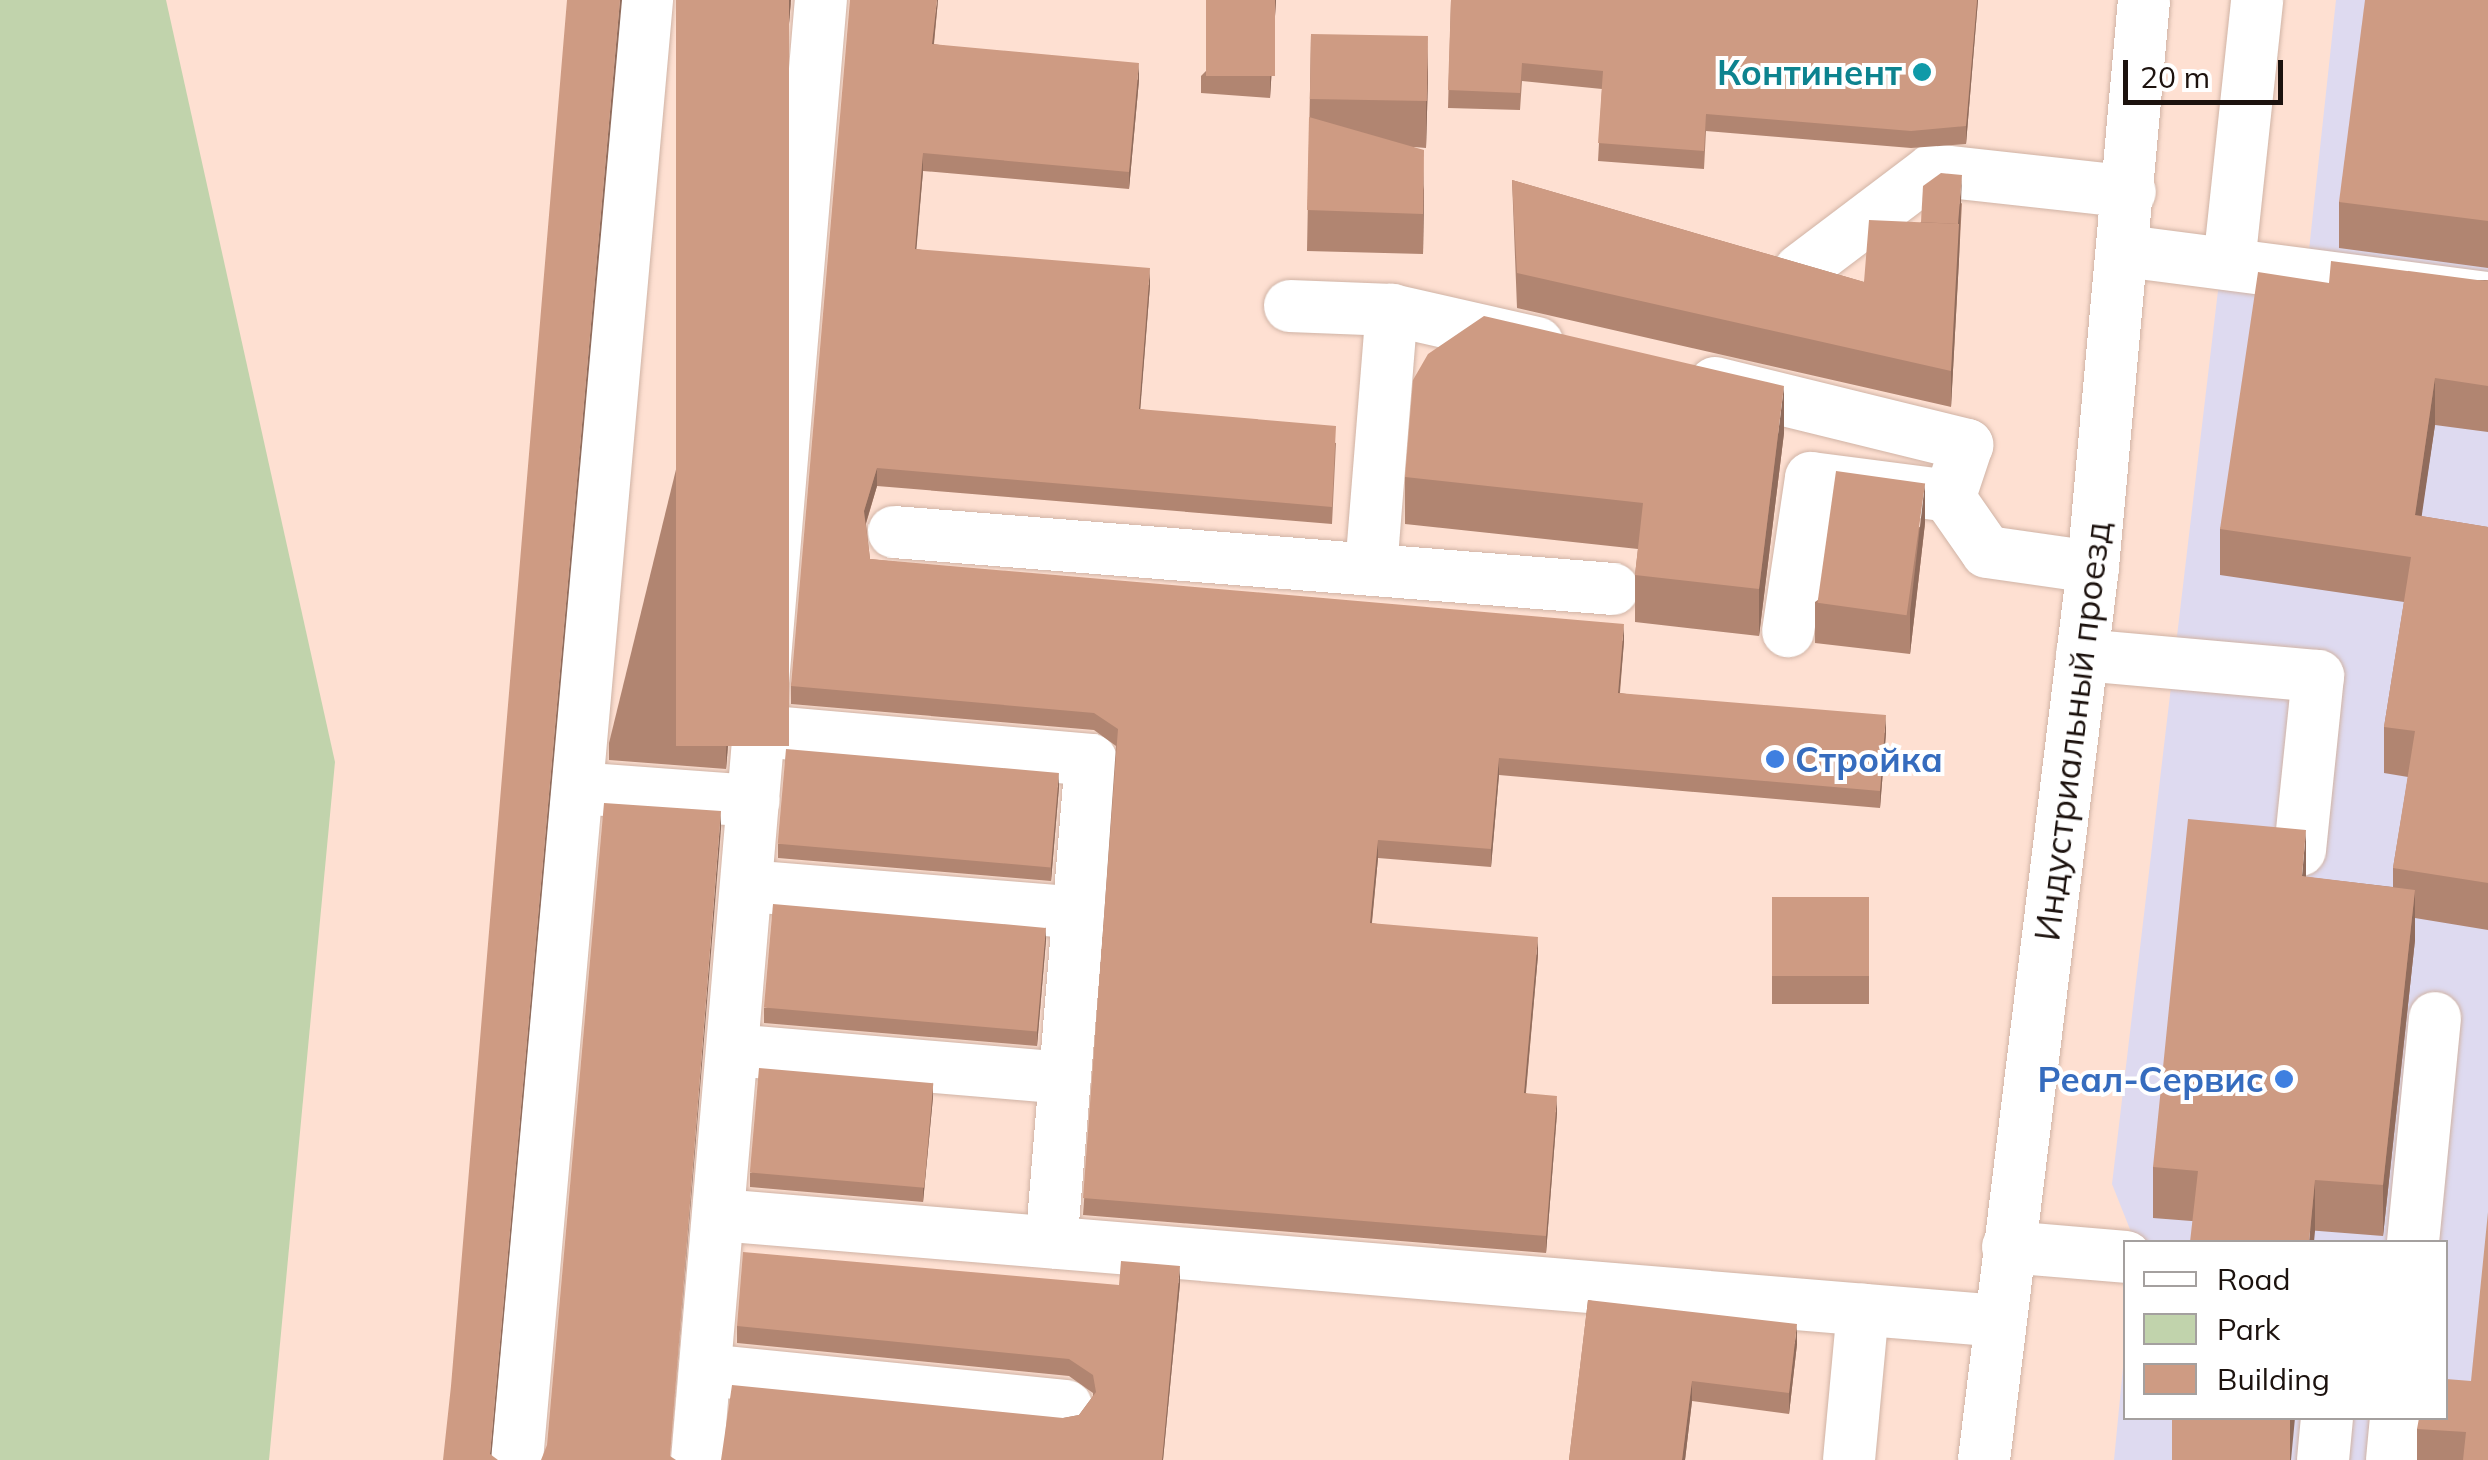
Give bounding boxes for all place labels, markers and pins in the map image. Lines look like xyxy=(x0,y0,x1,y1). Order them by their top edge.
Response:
place label: Континент xyxy=(1717,51,1902,93)
marker: Континент xyxy=(1911,61,1933,83)
place label: Стройка xyxy=(1795,738,1943,780)
marker: Стройка xyxy=(1764,748,1786,770)
place label: Реал-Сервис xyxy=(2038,1058,2264,1100)
marker: Реал-Сервис xyxy=(2273,1068,2295,1090)

